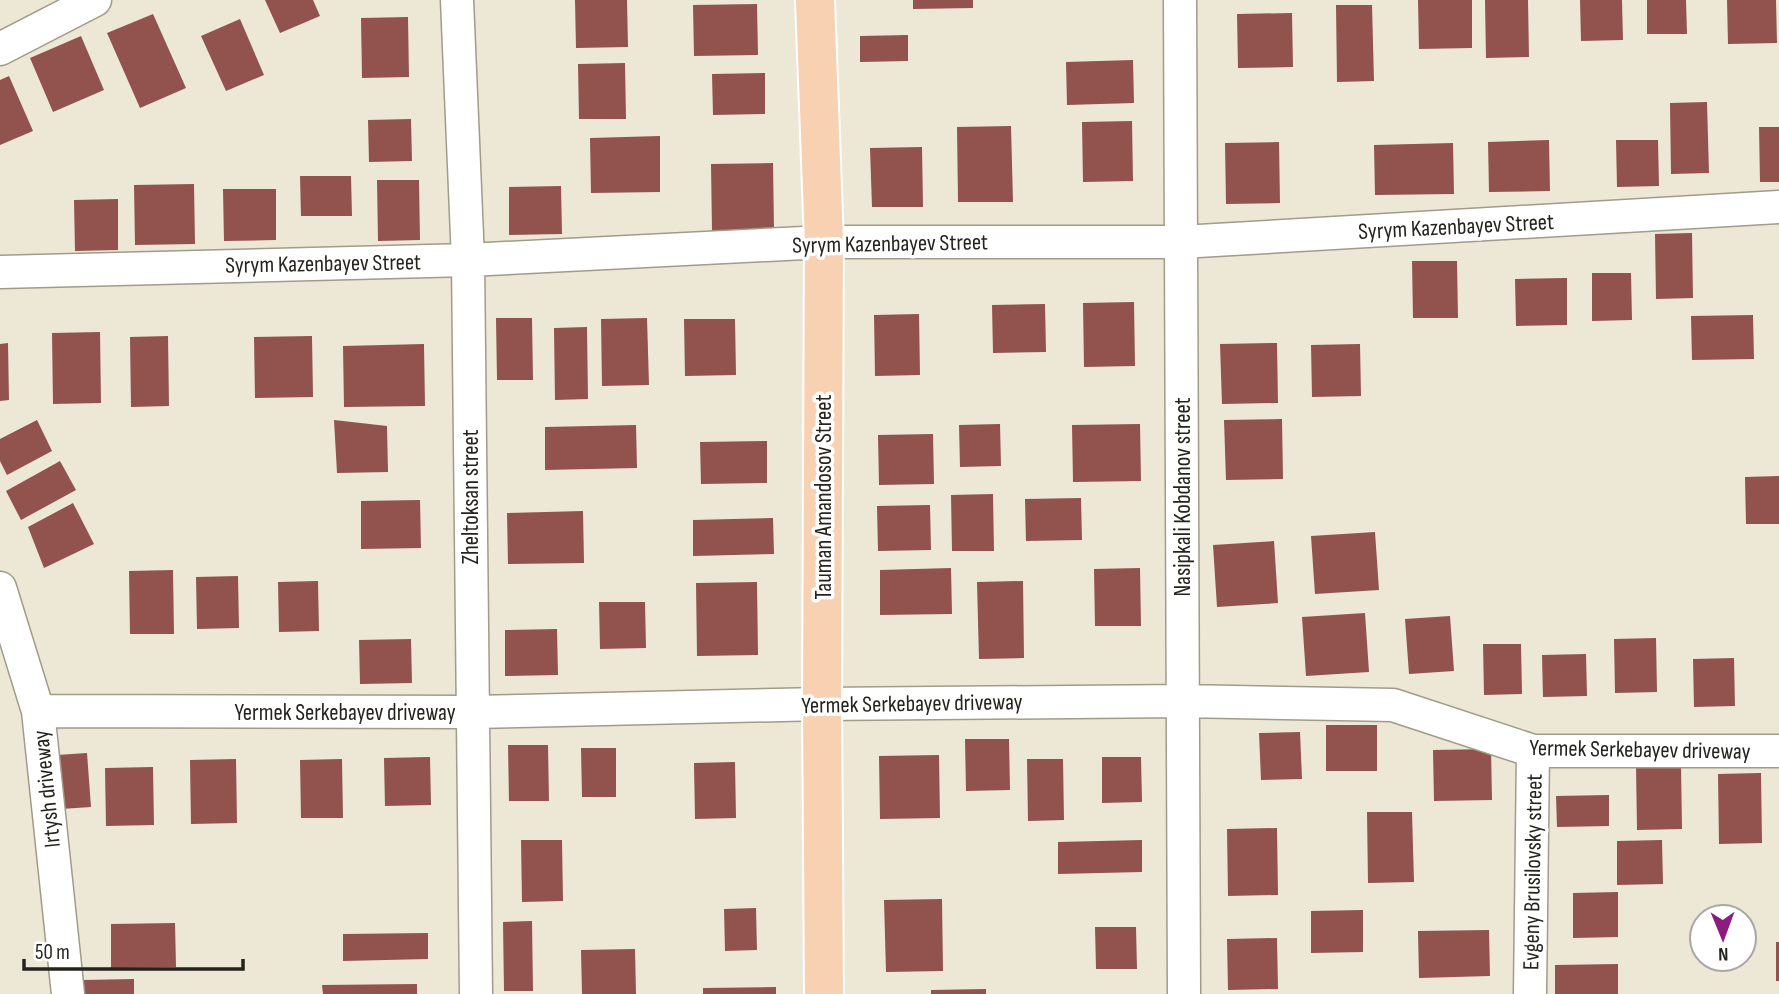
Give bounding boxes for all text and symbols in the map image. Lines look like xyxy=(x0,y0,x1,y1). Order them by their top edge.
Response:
street label: Syrym Kazenbayev Street xyxy=(1357,208,1555,246)
street label: Syrym Kazenbayev Street xyxy=(792,228,988,260)
street label: Syrym Kazenbayev Street xyxy=(225,248,421,280)
street label: Tauman Amandosov Street xyxy=(810,395,838,600)
street label: Nasipkali Kobdanov street xyxy=(1169,397,1197,597)
street label: Zheltoksan street xyxy=(457,429,485,565)
street label: Yermek Serkebayev driveway xyxy=(801,688,1023,720)
street label: Yermek Serkebayev driveway xyxy=(234,699,456,727)
street label: Irtysh driveway xyxy=(27,729,67,849)
street label: Yermek Serkebayev driveway xyxy=(1529,734,1751,766)
street label: Evgeny Brusilovsky street xyxy=(1517,774,1549,970)
north arrow xyxy=(1688,903,1758,973)
scale bar xyxy=(24,928,243,972)
text: 50 m xyxy=(35,940,70,965)
text: N xyxy=(1718,942,1729,965)

